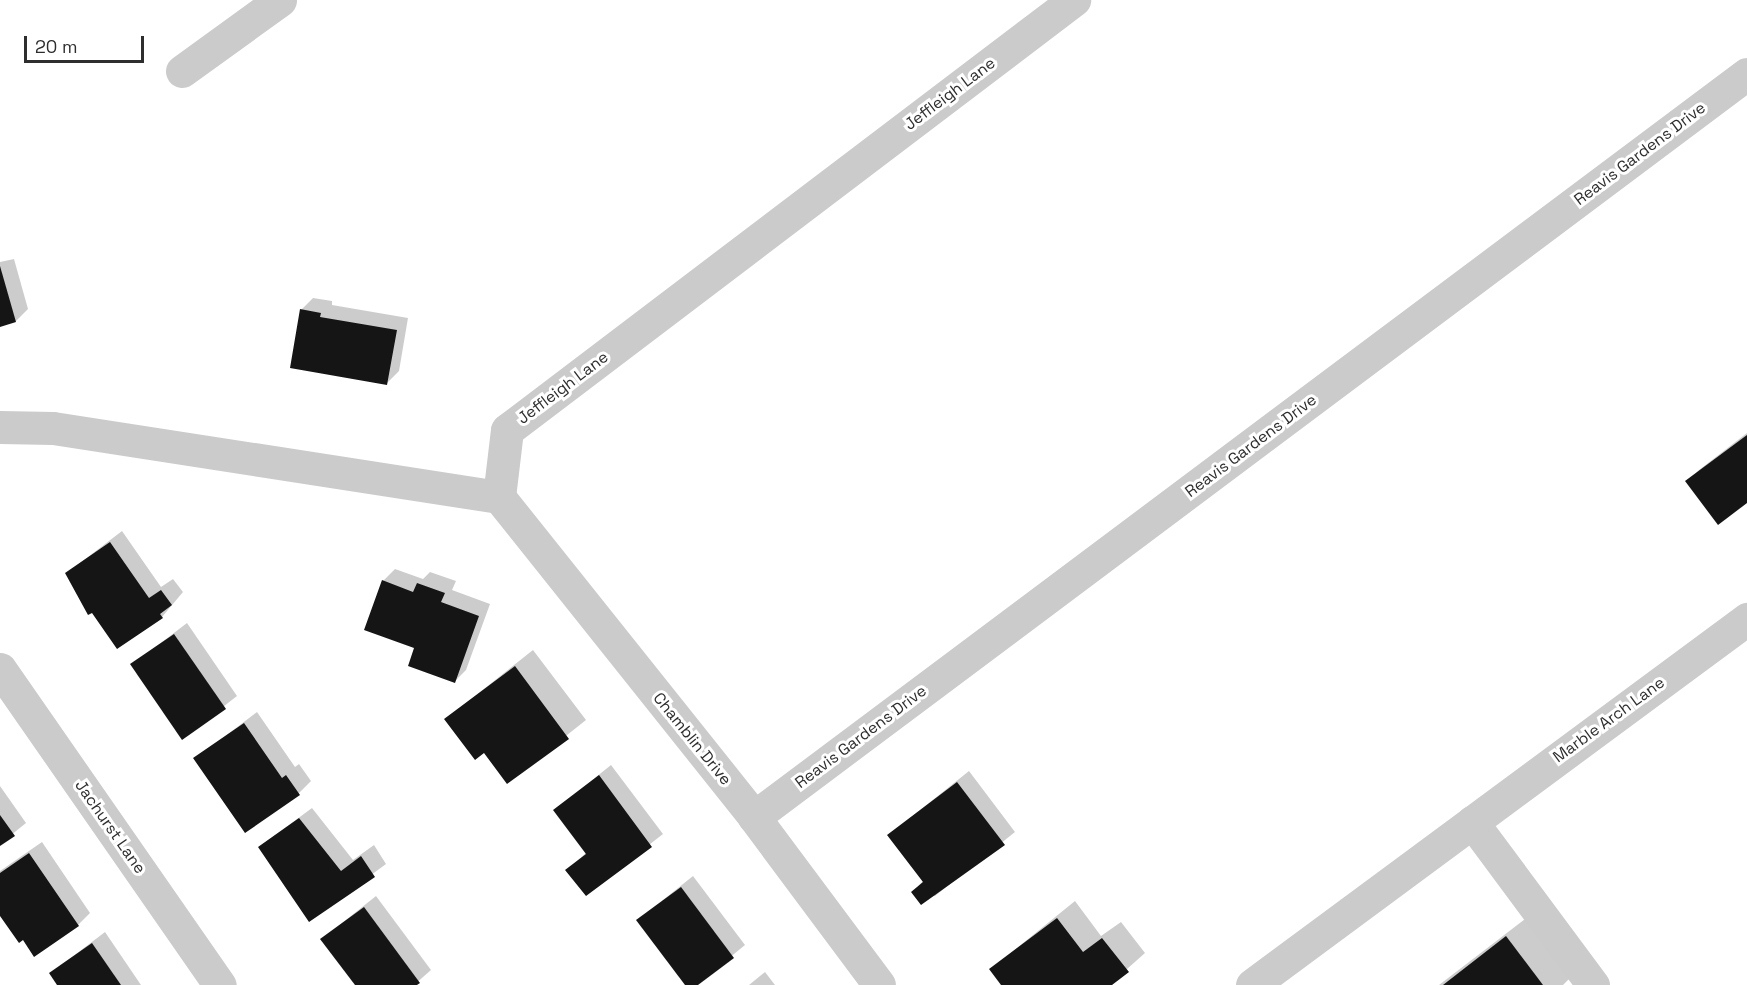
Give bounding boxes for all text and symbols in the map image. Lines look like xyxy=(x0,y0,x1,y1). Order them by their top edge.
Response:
scale bar xyxy=(27,24,147,62)
text: 20 m xyxy=(35,35,78,58)
street label: Jeffleigh Lane xyxy=(901,54,999,134)
street label: Reavis Gardens Drive xyxy=(1571,98,1709,210)
street label: Jeffleigh Lane xyxy=(514,348,612,428)
street label: Reavis Gardens Drive xyxy=(1182,390,1320,502)
street label: Marble Arch Lane xyxy=(1549,673,1669,767)
street label: Reavis Gardens Drive xyxy=(792,681,930,793)
street label: Chamblin Drive xyxy=(649,689,735,789)
street label: Jachurst Lane xyxy=(71,776,149,878)

